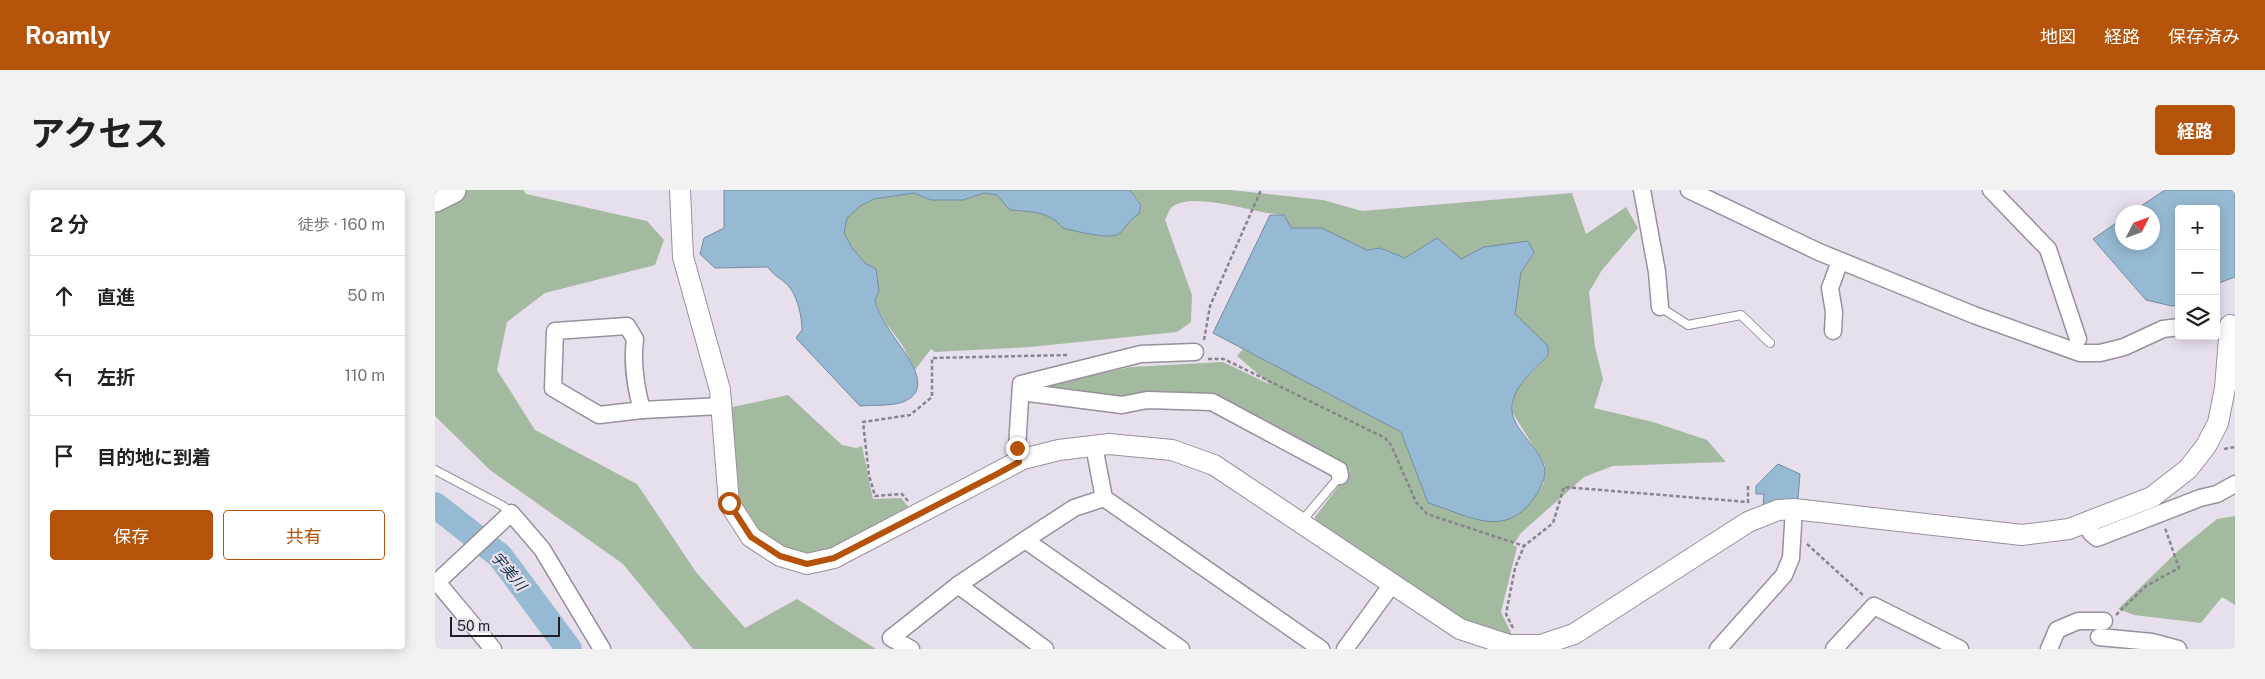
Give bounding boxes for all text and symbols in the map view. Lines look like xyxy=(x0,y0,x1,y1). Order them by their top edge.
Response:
text: Roamly xyxy=(25,21,111,49)
text: 地図 xyxy=(2040,26,2076,47)
text: 経路 xyxy=(2104,26,2140,47)
text: 保存済み xyxy=(2168,26,2240,47)
button: 経路 xyxy=(2155,105,2235,155)
text: アクセス xyxy=(30,113,168,154)
north arrow xyxy=(2115,205,2160,250)
map controls xyxy=(2175,205,2220,340)
button: + xyxy=(2175,205,2220,250)
text: 2 分 xyxy=(50,212,89,237)
text: 徒歩 · 160 m xyxy=(298,215,385,234)
button: − xyxy=(2175,250,2220,295)
icon: ahead xyxy=(50,282,78,310)
text: 直進 xyxy=(97,286,135,308)
text: 50 m xyxy=(347,286,385,305)
button: layers xyxy=(2175,295,2220,340)
icon: left xyxy=(50,362,78,390)
text: 左折 xyxy=(97,366,135,388)
text: 110 m xyxy=(344,366,385,385)
route end xyxy=(1006,437,1029,460)
icon: arrive xyxy=(50,442,78,470)
text: 目的地に到着 xyxy=(97,446,211,468)
route start xyxy=(718,492,741,515)
button: 保存 xyxy=(50,510,213,560)
button: 共有 xyxy=(223,510,385,560)
water label: 宇美川 xyxy=(488,548,531,595)
scale bar xyxy=(450,614,560,637)
text: 50 m xyxy=(457,618,490,634)

